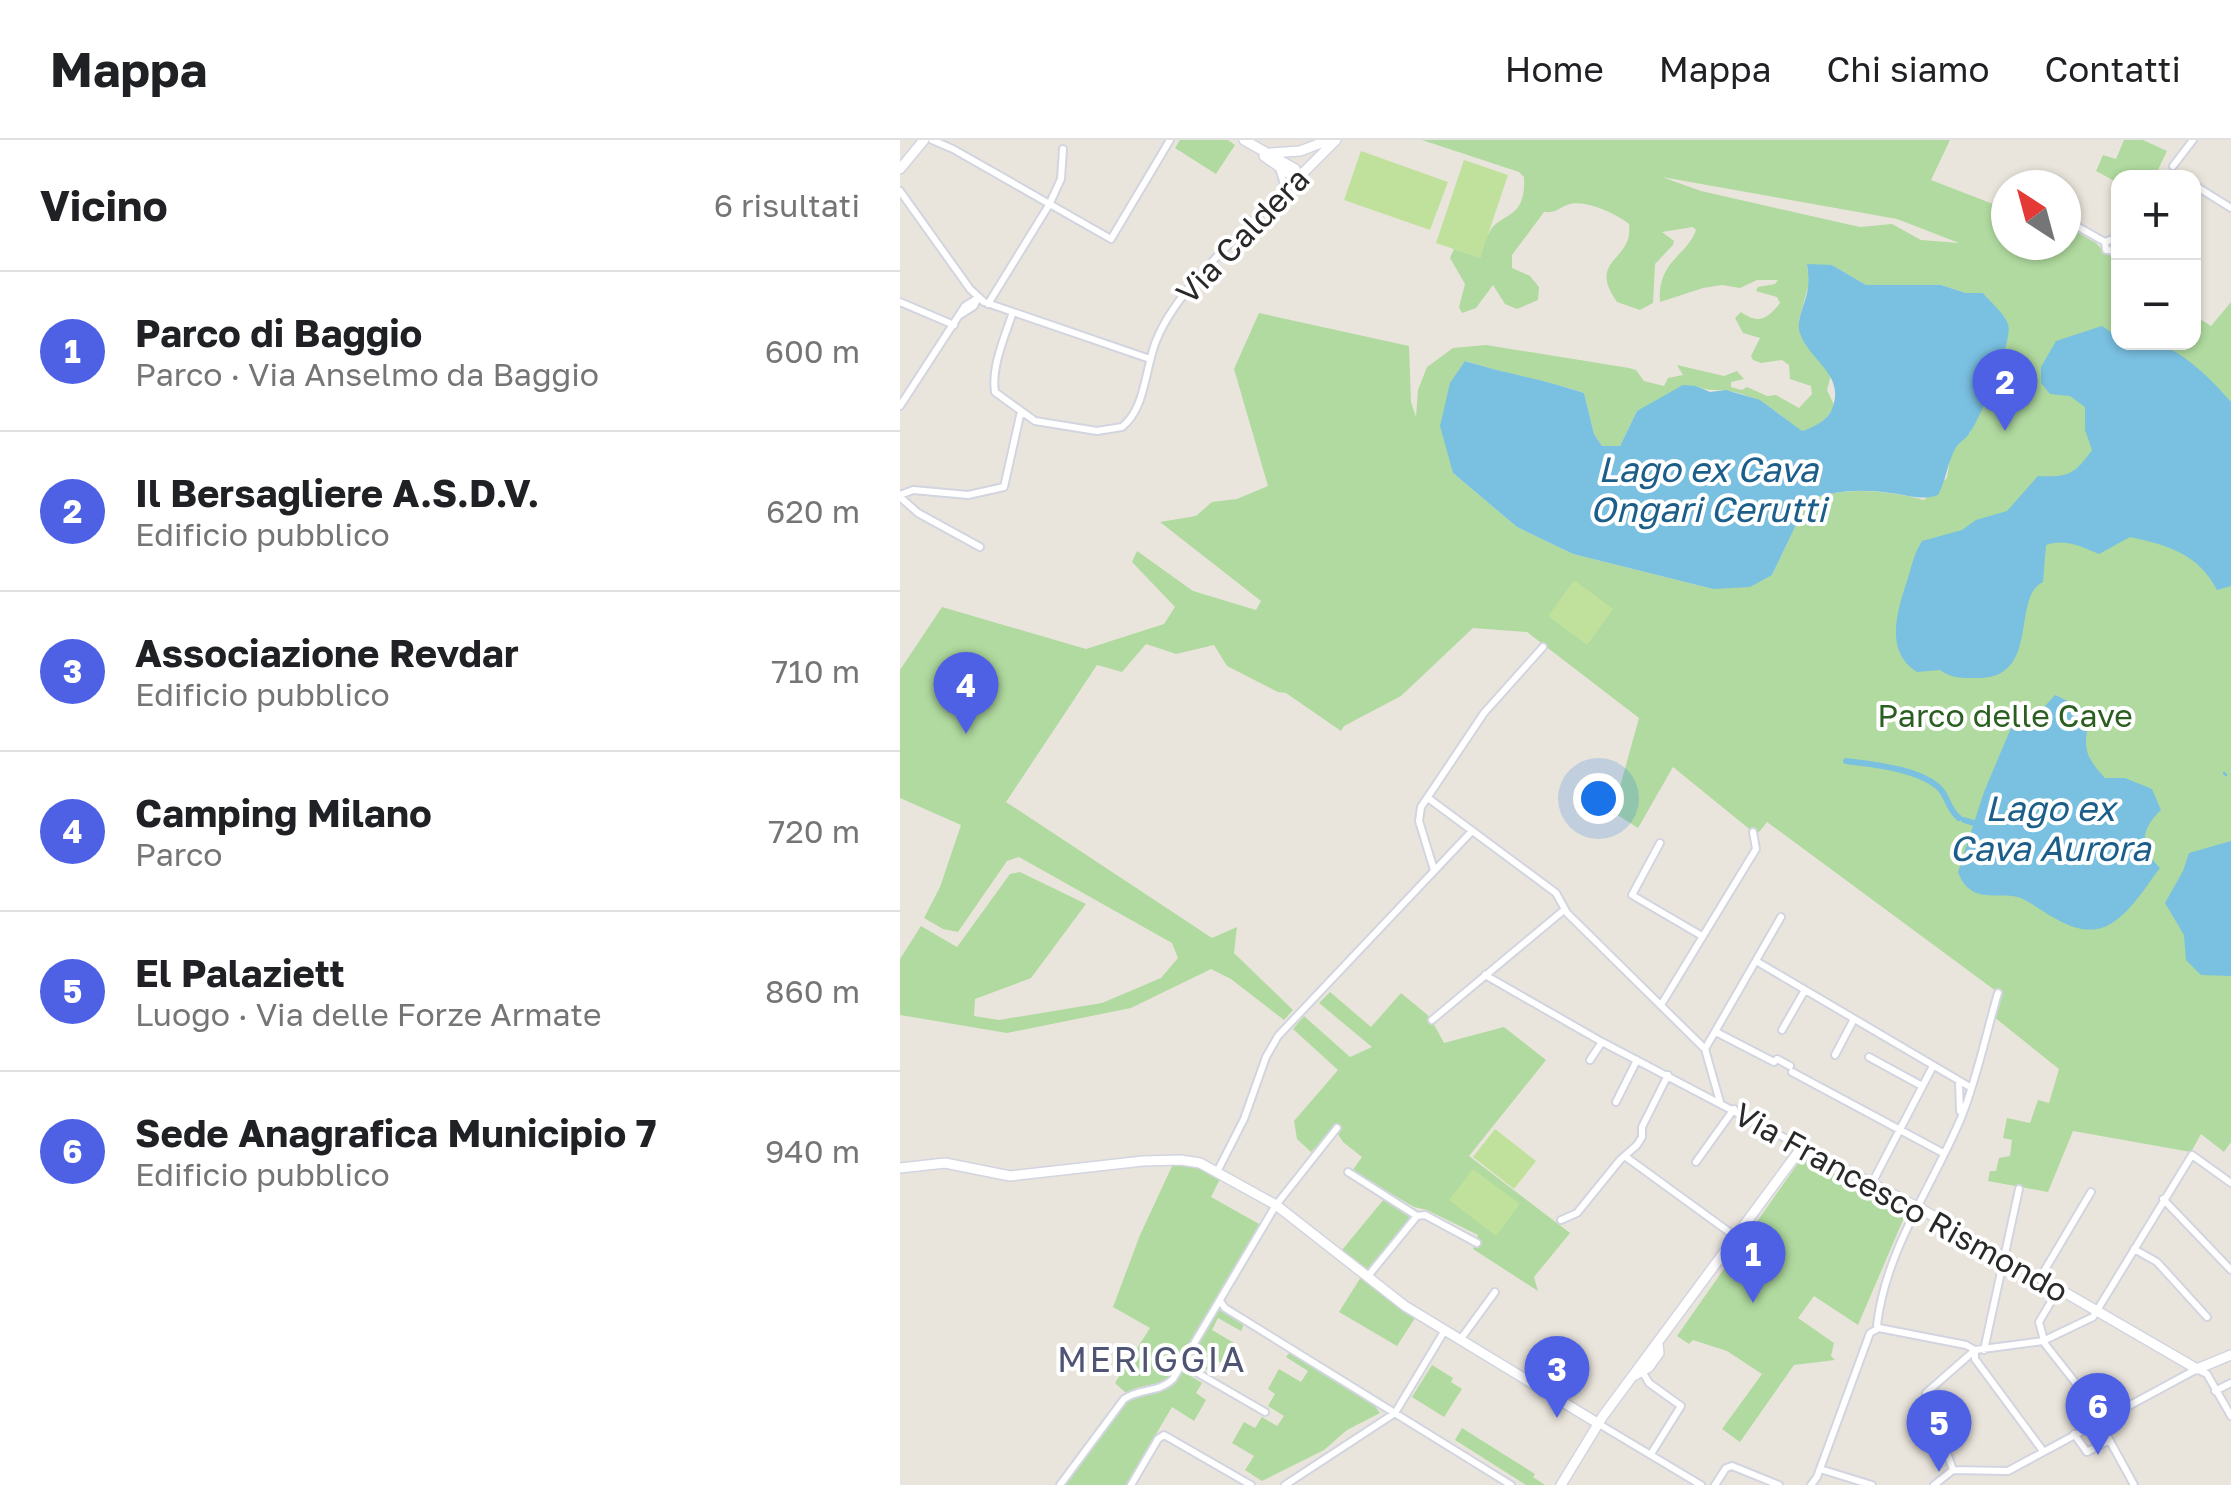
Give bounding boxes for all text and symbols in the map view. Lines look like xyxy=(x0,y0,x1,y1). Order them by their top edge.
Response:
text: Mappa xyxy=(50,40,207,98)
text: Home xyxy=(1505,48,1604,90)
text: Mappa xyxy=(1659,48,1771,90)
text: Chi siamo xyxy=(1826,48,1990,90)
text: Contatti xyxy=(2045,48,2181,90)
street label: Via Caldera xyxy=(1168,159,1317,311)
north arrow xyxy=(1991,170,2081,260)
map controls xyxy=(2111,170,2201,350)
button: + xyxy=(2111,170,2201,260)
text: Vicino xyxy=(40,180,168,230)
text: 6 risultati xyxy=(714,186,860,224)
button: − xyxy=(2111,260,2201,350)
text: Parco di Baggio xyxy=(135,310,422,355)
text: 1 xyxy=(64,332,81,370)
text: 600 m xyxy=(765,332,860,370)
pin: 2 xyxy=(1972,348,2038,431)
text: Parco · Via Anselmo da Baggio xyxy=(135,355,599,393)
water label: Lago ex Cava Ongari Cerutti xyxy=(1590,448,1830,530)
text: Il Bersagliere A.S.D.V. xyxy=(135,470,539,515)
text: 2 xyxy=(63,492,82,530)
text: 620 m xyxy=(766,492,860,530)
text: Edificio pubblico xyxy=(135,515,390,553)
text: Associazione Revdar xyxy=(135,630,519,675)
text: 3 xyxy=(63,652,82,690)
text: 710 m xyxy=(771,652,860,690)
pin: 4 xyxy=(934,652,998,734)
text: Edificio pubblico xyxy=(135,675,390,713)
park label: Parco delle Cave xyxy=(1877,696,2133,734)
your location xyxy=(1573,773,1624,824)
water label: Lago ex Cava Aurora xyxy=(1949,787,2152,869)
text: Camping Milano xyxy=(135,790,432,835)
text: 4 xyxy=(62,812,83,850)
text: 720 m xyxy=(768,812,860,850)
text: Parco xyxy=(135,835,223,873)
text: El Palaziett xyxy=(135,950,345,995)
text: 5 xyxy=(63,972,82,1010)
text: 860 m xyxy=(765,972,860,1010)
text: Luogo · Via delle Forze Armate xyxy=(135,995,602,1033)
street label: Via Francesco Rismondo xyxy=(1728,1094,2075,1310)
text: Sede Anagrafica Municipio 7 xyxy=(135,1110,656,1155)
text: 6 xyxy=(62,1132,83,1170)
text: 940 m xyxy=(765,1132,860,1170)
text: Edificio pubblico xyxy=(135,1155,390,1193)
pin: 1 xyxy=(1720,1220,1786,1303)
pin: 3 xyxy=(1524,1336,1590,1418)
district label: MERIGGIA xyxy=(1057,1338,1247,1380)
pin: 6 xyxy=(2066,1372,2130,1455)
pin: 5 xyxy=(1906,1390,1972,1472)

